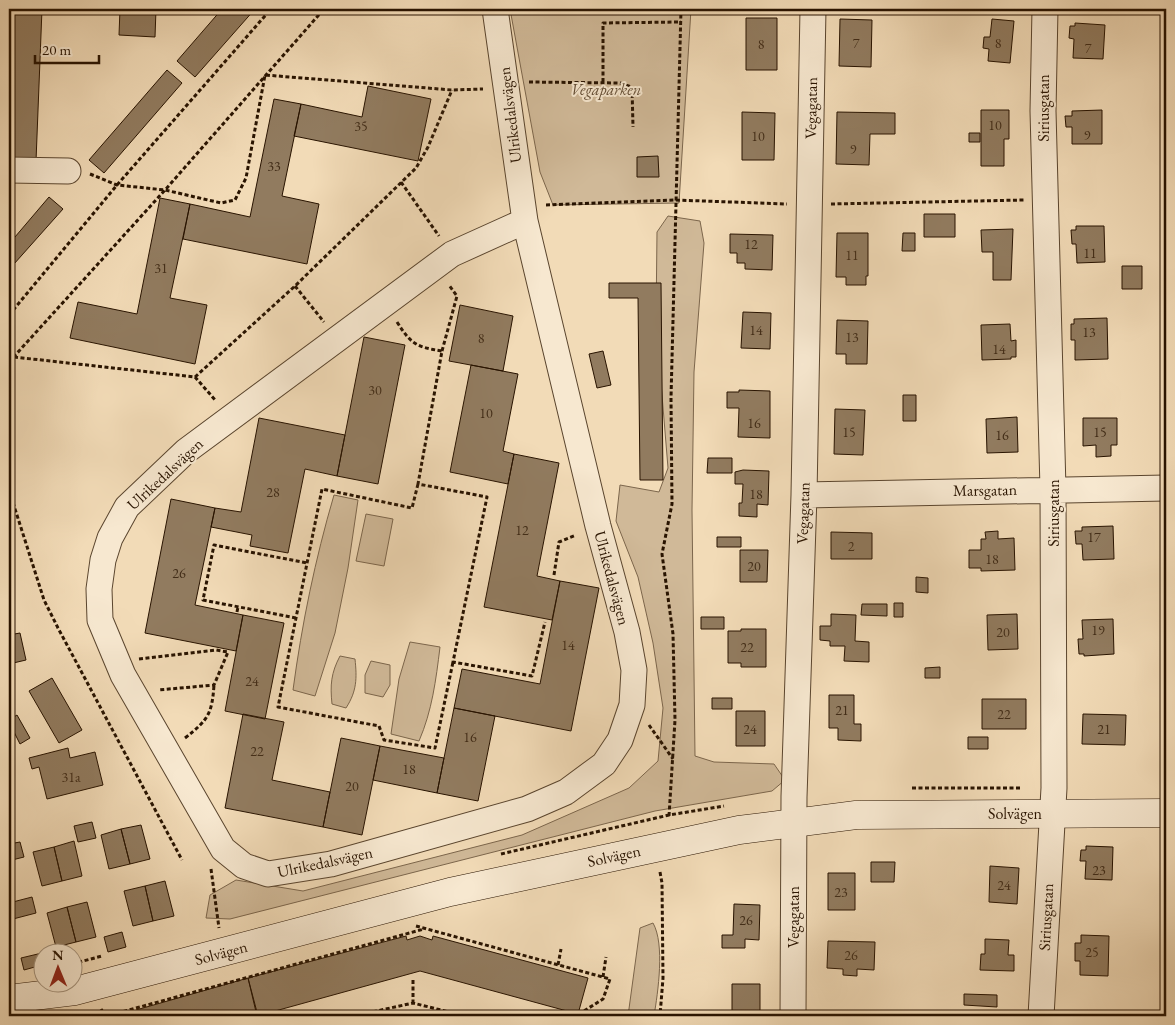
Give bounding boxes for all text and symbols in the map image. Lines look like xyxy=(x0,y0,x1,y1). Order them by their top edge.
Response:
scale bar xyxy=(35,32,99,64)
house number: 7 xyxy=(853,34,860,52)
house number: 8 xyxy=(995,34,1002,52)
house number: 8 xyxy=(758,35,765,53)
house number: 7 xyxy=(1085,39,1092,57)
text: 20 m xyxy=(42,40,71,59)
street label: Ulrikedalsvägen xyxy=(494,65,526,164)
street label: Siriusgatan xyxy=(1033,74,1054,142)
street label: Vegagatan xyxy=(800,76,822,139)
park label: Vegaparken xyxy=(571,79,641,100)
house number: 10 xyxy=(988,116,1002,134)
house number: 35 xyxy=(354,117,368,135)
house number: 9 xyxy=(1084,126,1091,144)
house number: 10 xyxy=(751,127,765,145)
house number: 9 xyxy=(850,140,857,158)
house number: 33 xyxy=(267,157,281,175)
house number: 12 xyxy=(744,235,758,253)
house number: 11 xyxy=(1083,244,1097,262)
house number: 11 xyxy=(845,246,859,264)
house number: 31 xyxy=(154,259,168,277)
house number: 14 xyxy=(749,321,763,339)
house number: 13 xyxy=(1082,323,1096,341)
house number: 13 xyxy=(845,328,859,346)
house number: 8 xyxy=(478,329,485,347)
house number: 14 xyxy=(992,340,1006,358)
house number: 30 xyxy=(368,381,382,399)
house number: 10 xyxy=(479,404,493,422)
house number: 16 xyxy=(747,414,761,432)
house number: 15 xyxy=(842,423,856,441)
house number: 15 xyxy=(1093,423,1107,441)
house number: 16 xyxy=(995,426,1009,444)
street label: Ulrikedalsvägen xyxy=(122,433,208,515)
street label: Marsgatan xyxy=(953,479,1018,501)
street label: Siriusgatan xyxy=(1043,479,1064,547)
street label: Vegagatan xyxy=(791,481,815,544)
house number: 28 xyxy=(266,483,280,501)
house number: 18 xyxy=(749,485,763,503)
house number: 12 xyxy=(515,521,529,539)
house number: 17 xyxy=(1087,528,1101,546)
street label: Ulrikedalsvägen xyxy=(589,529,635,628)
house number: 2 xyxy=(848,537,855,555)
house number: 18 xyxy=(985,550,999,568)
house number: 20 xyxy=(747,557,761,575)
house number: 26 xyxy=(172,564,186,582)
house number: 19 xyxy=(1091,621,1105,639)
house number: 20 xyxy=(996,623,1010,641)
house number: 14 xyxy=(561,636,575,654)
house number: 22 xyxy=(740,638,754,656)
house number: 24 xyxy=(245,672,259,690)
house number: 21 xyxy=(835,701,849,719)
house number: 22 xyxy=(997,705,1011,723)
house number: 24 xyxy=(743,720,757,738)
house number: 21 xyxy=(1097,720,1111,738)
house number: 16 xyxy=(463,728,477,746)
house number: 22 xyxy=(250,742,264,760)
house number: 18 xyxy=(402,760,416,778)
house number: 31a xyxy=(61,768,81,786)
house number: 20 xyxy=(345,777,359,795)
street label: Solvägen xyxy=(988,803,1042,824)
street label: Solvägen xyxy=(586,840,643,872)
street label: Ulrikedalsvägen xyxy=(275,842,375,882)
house number: 23 xyxy=(1092,861,1106,879)
house number: 24 xyxy=(997,876,1011,894)
street label: Siriusgatan xyxy=(1034,882,1058,951)
house number: 23 xyxy=(834,883,848,901)
street label: Vegagatan xyxy=(783,885,804,948)
house number: 26 xyxy=(739,911,753,929)
street label: Solvägen xyxy=(192,936,250,970)
north arrow xyxy=(32,942,82,992)
house number: 25 xyxy=(1085,943,1099,961)
text: N xyxy=(52,946,64,964)
house number: 26 xyxy=(844,946,858,964)

